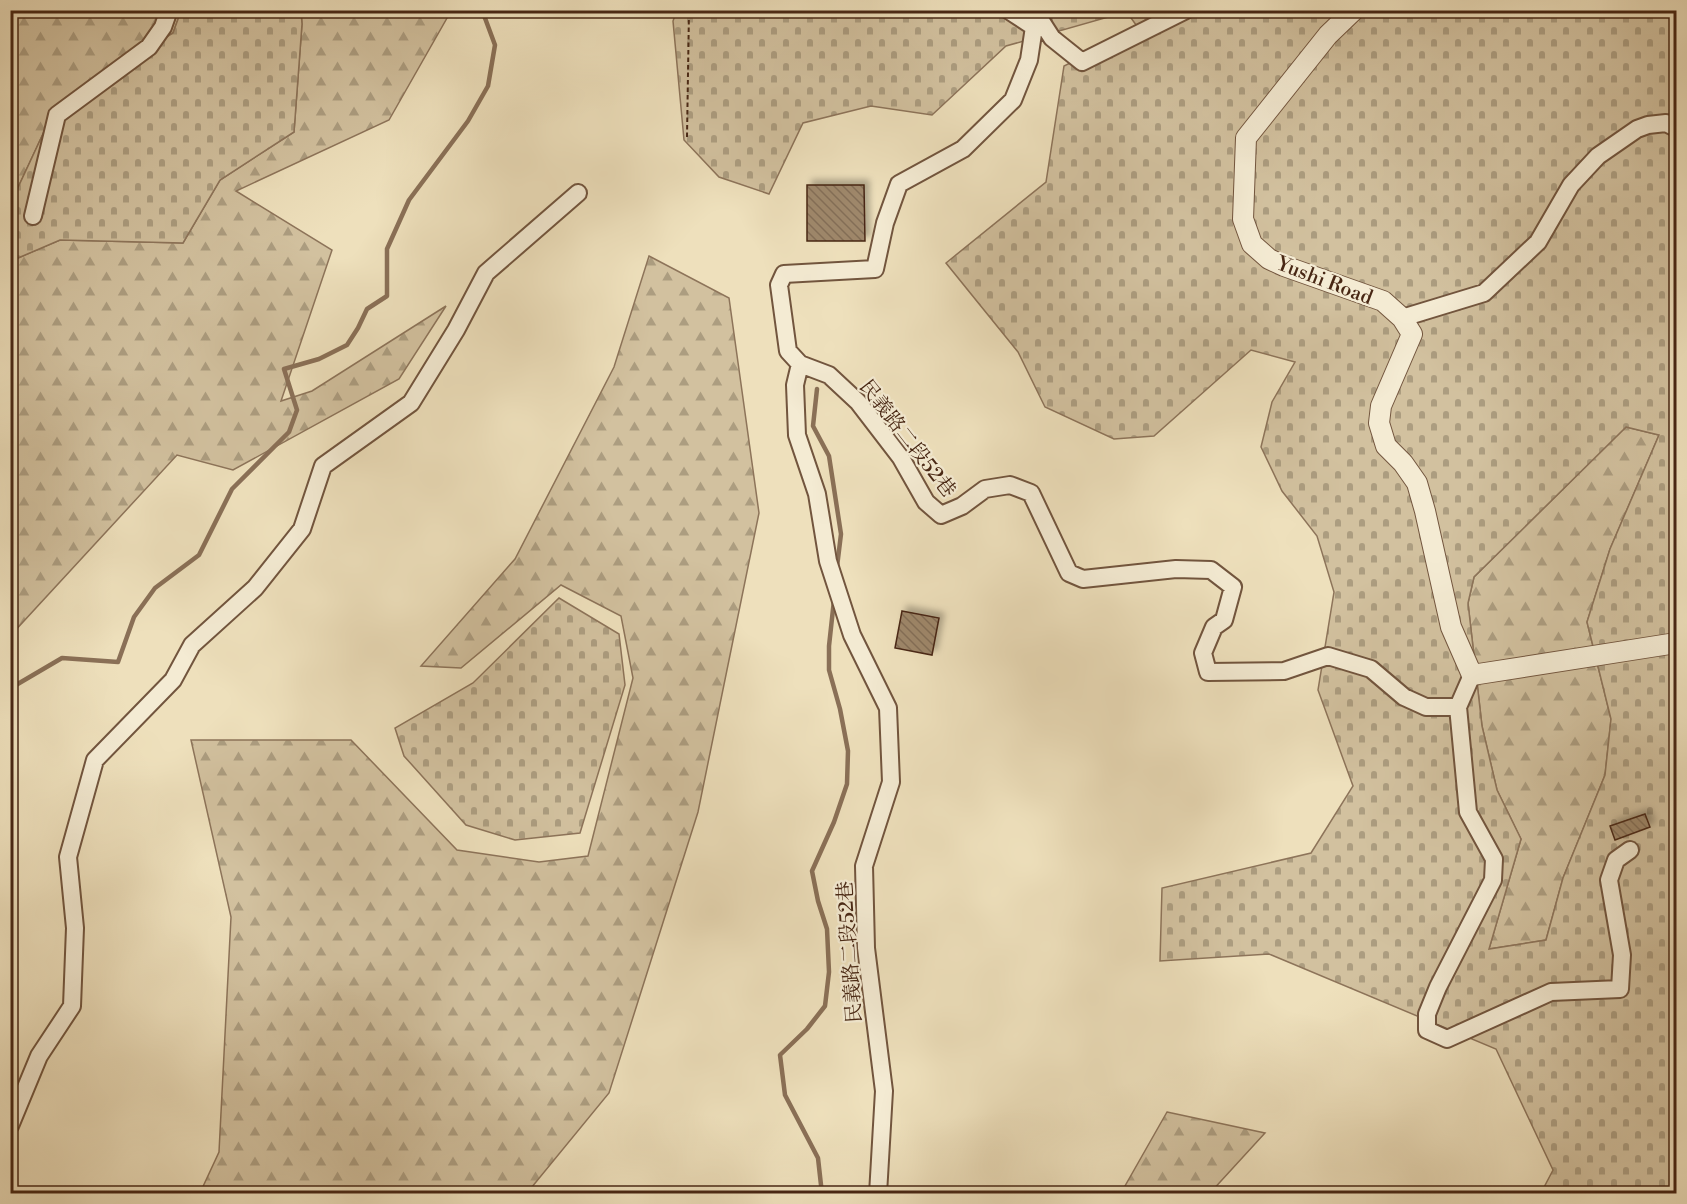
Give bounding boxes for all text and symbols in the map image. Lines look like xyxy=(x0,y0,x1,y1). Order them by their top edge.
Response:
street label: Yushi Road xyxy=(1272,251,1377,311)
street label: 民義路二段52巷 xyxy=(853,375,961,503)
street label: 民義路二段52巷 xyxy=(833,880,868,1024)

